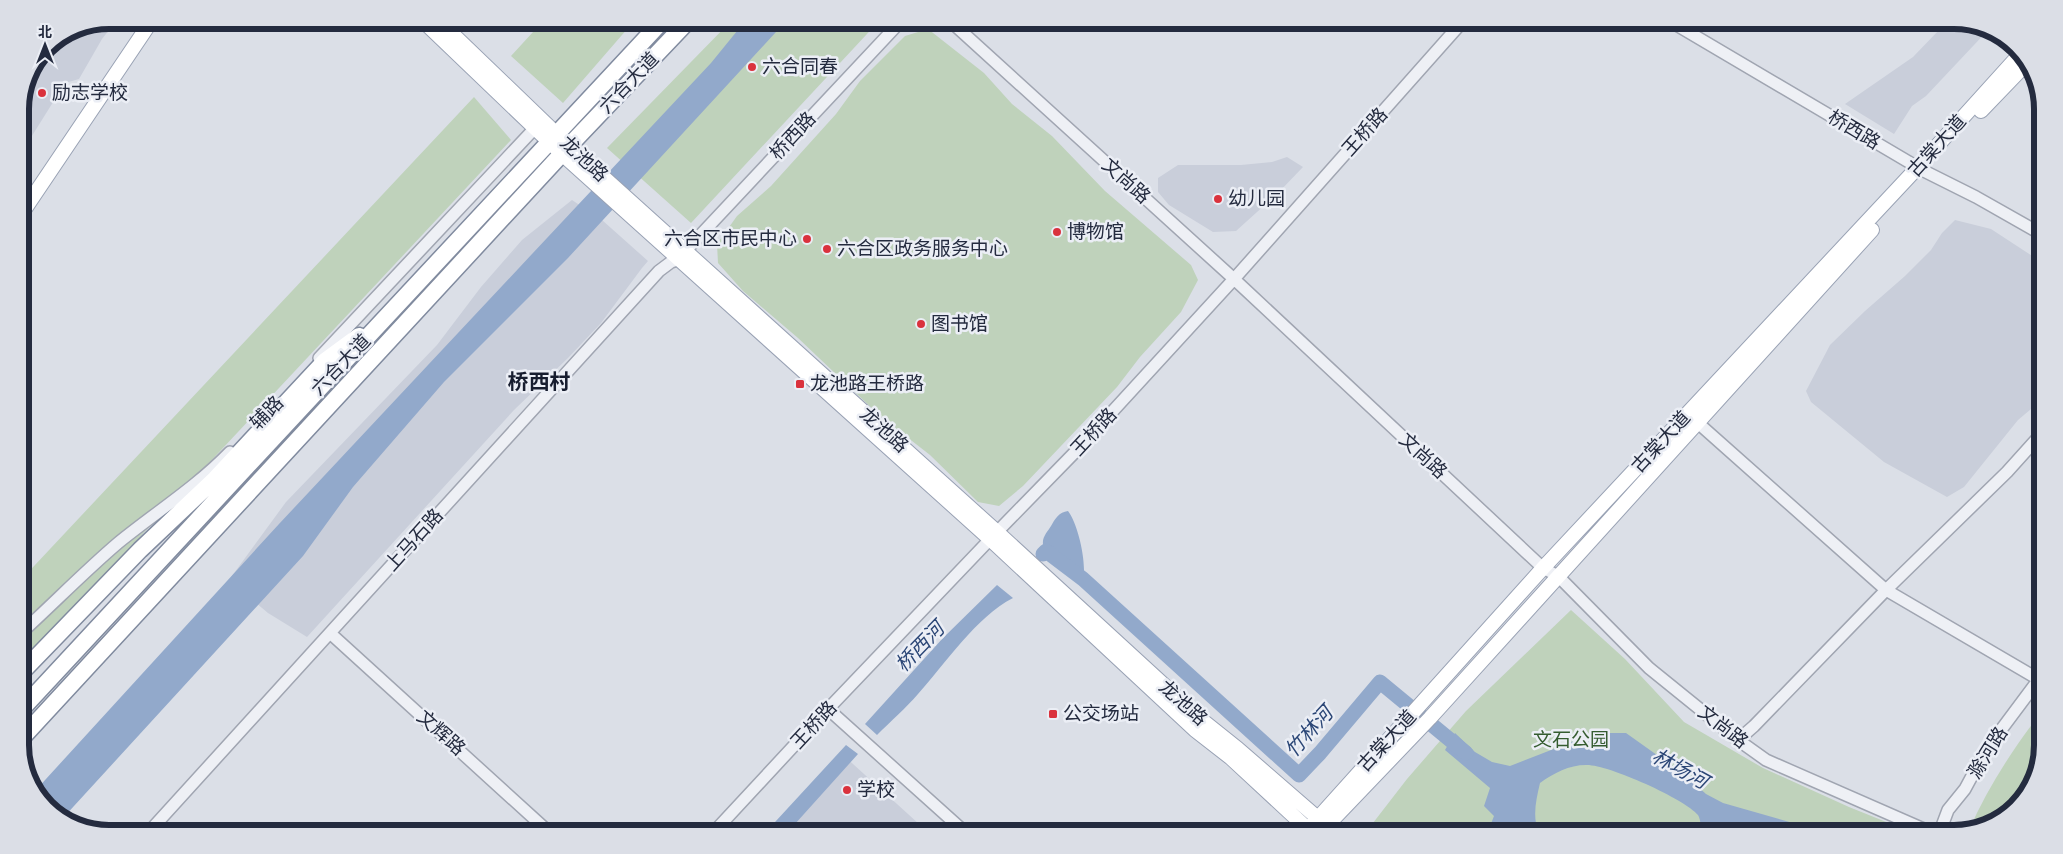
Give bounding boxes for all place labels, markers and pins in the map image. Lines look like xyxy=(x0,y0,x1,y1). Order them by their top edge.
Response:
place label: 六合同春 xyxy=(762,55,838,79)
marker: 六合同春 xyxy=(746,61,758,73)
place label: 励志学校 xyxy=(52,81,128,105)
marker: 励志学校 xyxy=(36,87,48,99)
place label: 幼儿园 xyxy=(1228,187,1285,211)
marker: 幼儿园 xyxy=(1212,193,1224,205)
place label: 博物馆 xyxy=(1067,220,1124,244)
marker: 博物馆 xyxy=(1051,226,1063,238)
place label: 六合区市民中心 xyxy=(664,227,797,251)
marker: 六合区市民中心 xyxy=(801,233,813,245)
place label: 六合区政务服务中心 xyxy=(837,237,1008,261)
marker: 六合区政务服务中心 xyxy=(821,243,833,255)
place label: 图书馆 xyxy=(931,312,988,336)
marker: 图书馆 xyxy=(915,318,927,330)
place label: 龙池路王桥路 xyxy=(810,372,924,396)
marker: 龙池路王桥路 xyxy=(794,378,806,390)
place label: 公交场站 xyxy=(1063,702,1139,726)
marker: 公交场站 xyxy=(1047,708,1059,720)
place label: 学校 xyxy=(857,778,895,802)
marker: 学校 xyxy=(841,784,853,796)

